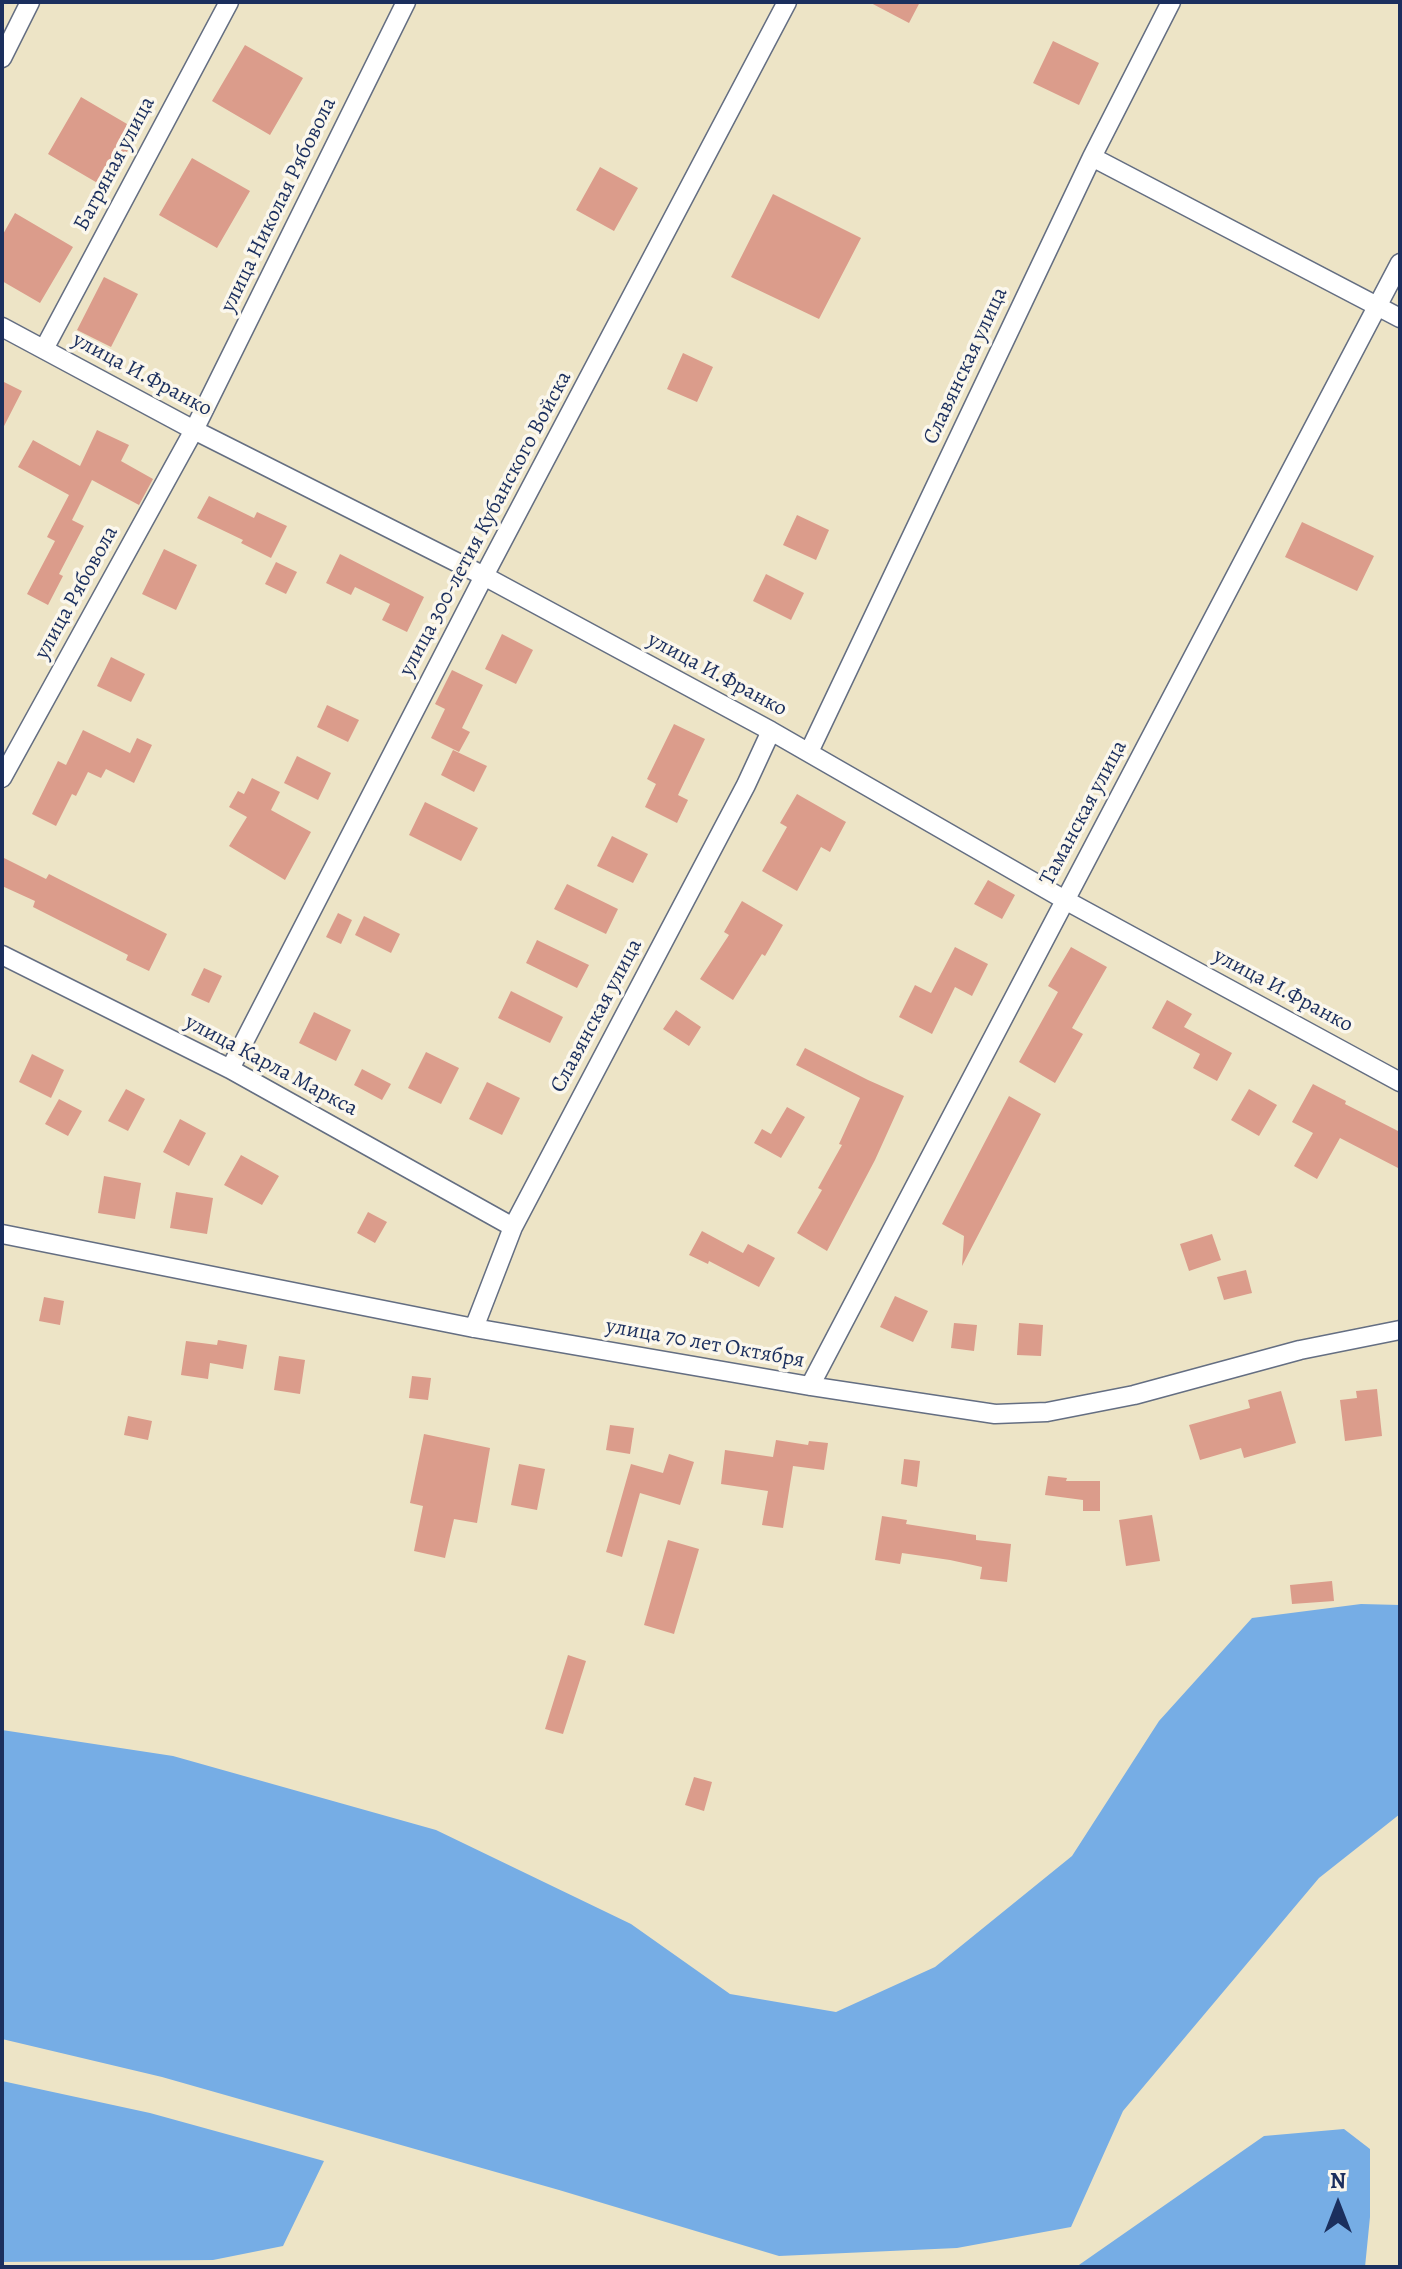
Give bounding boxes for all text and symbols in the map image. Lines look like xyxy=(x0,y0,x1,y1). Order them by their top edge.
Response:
street label: Багряная улица xyxy=(69,92,161,236)
street label: улица Николая Рябовола xyxy=(215,93,343,317)
street label: Славянская улица xyxy=(918,283,1014,449)
street label: улица И.Франко xyxy=(68,327,216,423)
street label: улица 300-летия Кубанского Войска xyxy=(394,367,578,681)
street label: улица Рябовола xyxy=(29,522,125,664)
street label: улица И.Франко xyxy=(643,627,791,723)
street label: Таманская улица xyxy=(1035,736,1133,890)
street label: Славянская улица xyxy=(545,935,649,1097)
street label: улица И.Франко xyxy=(1209,943,1357,1039)
street label: улица Карла Маркса xyxy=(180,1009,362,1123)
street label: улица 70 лет Октября xyxy=(604,1314,806,1374)
north arrow xyxy=(1298,2165,1378,2245)
text: N xyxy=(1330,2166,1346,2196)

